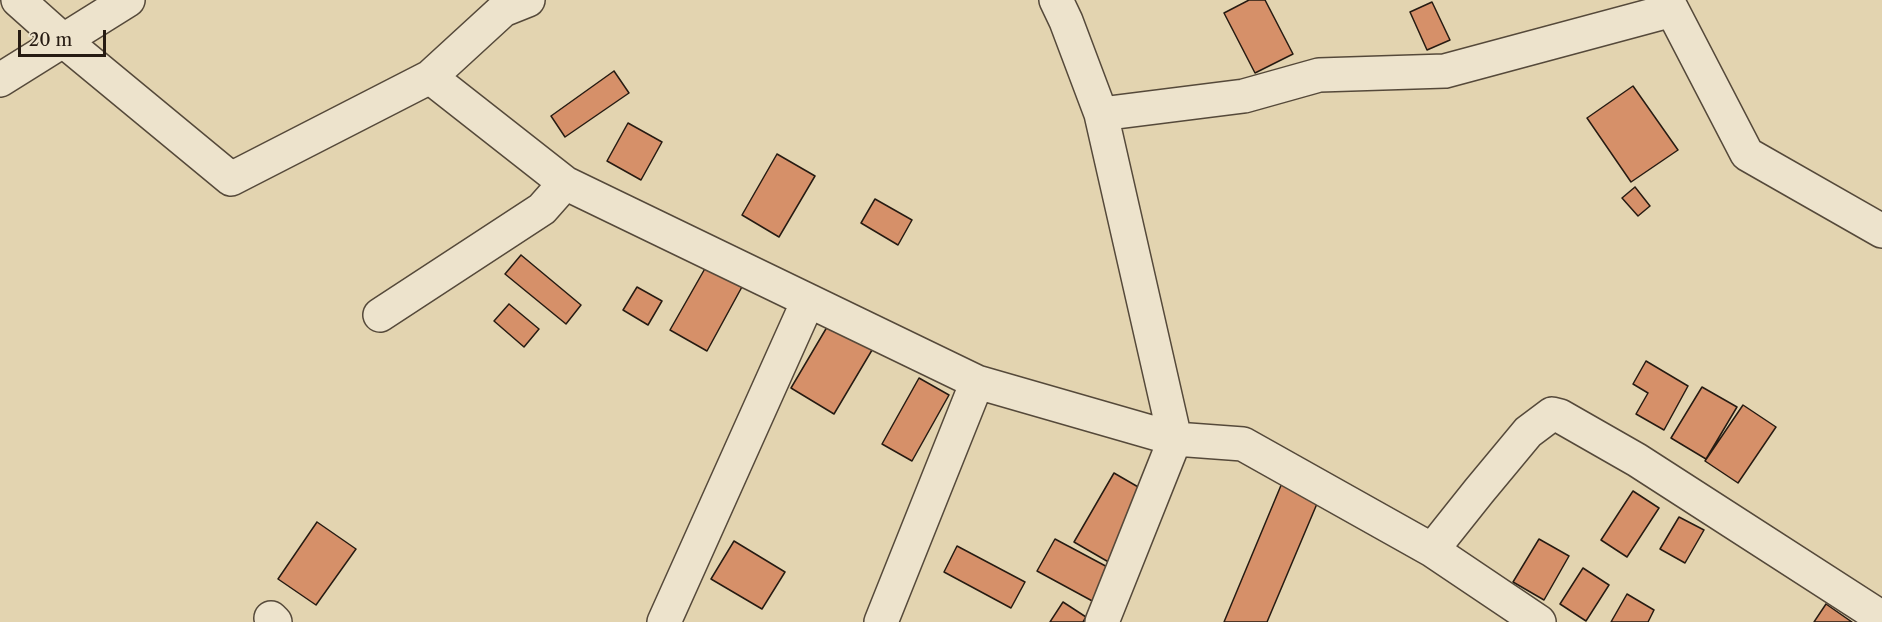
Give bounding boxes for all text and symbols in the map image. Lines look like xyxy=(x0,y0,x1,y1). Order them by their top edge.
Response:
scale bar xyxy=(21,18,110,56)
text: 20 m xyxy=(29,29,72,51)

